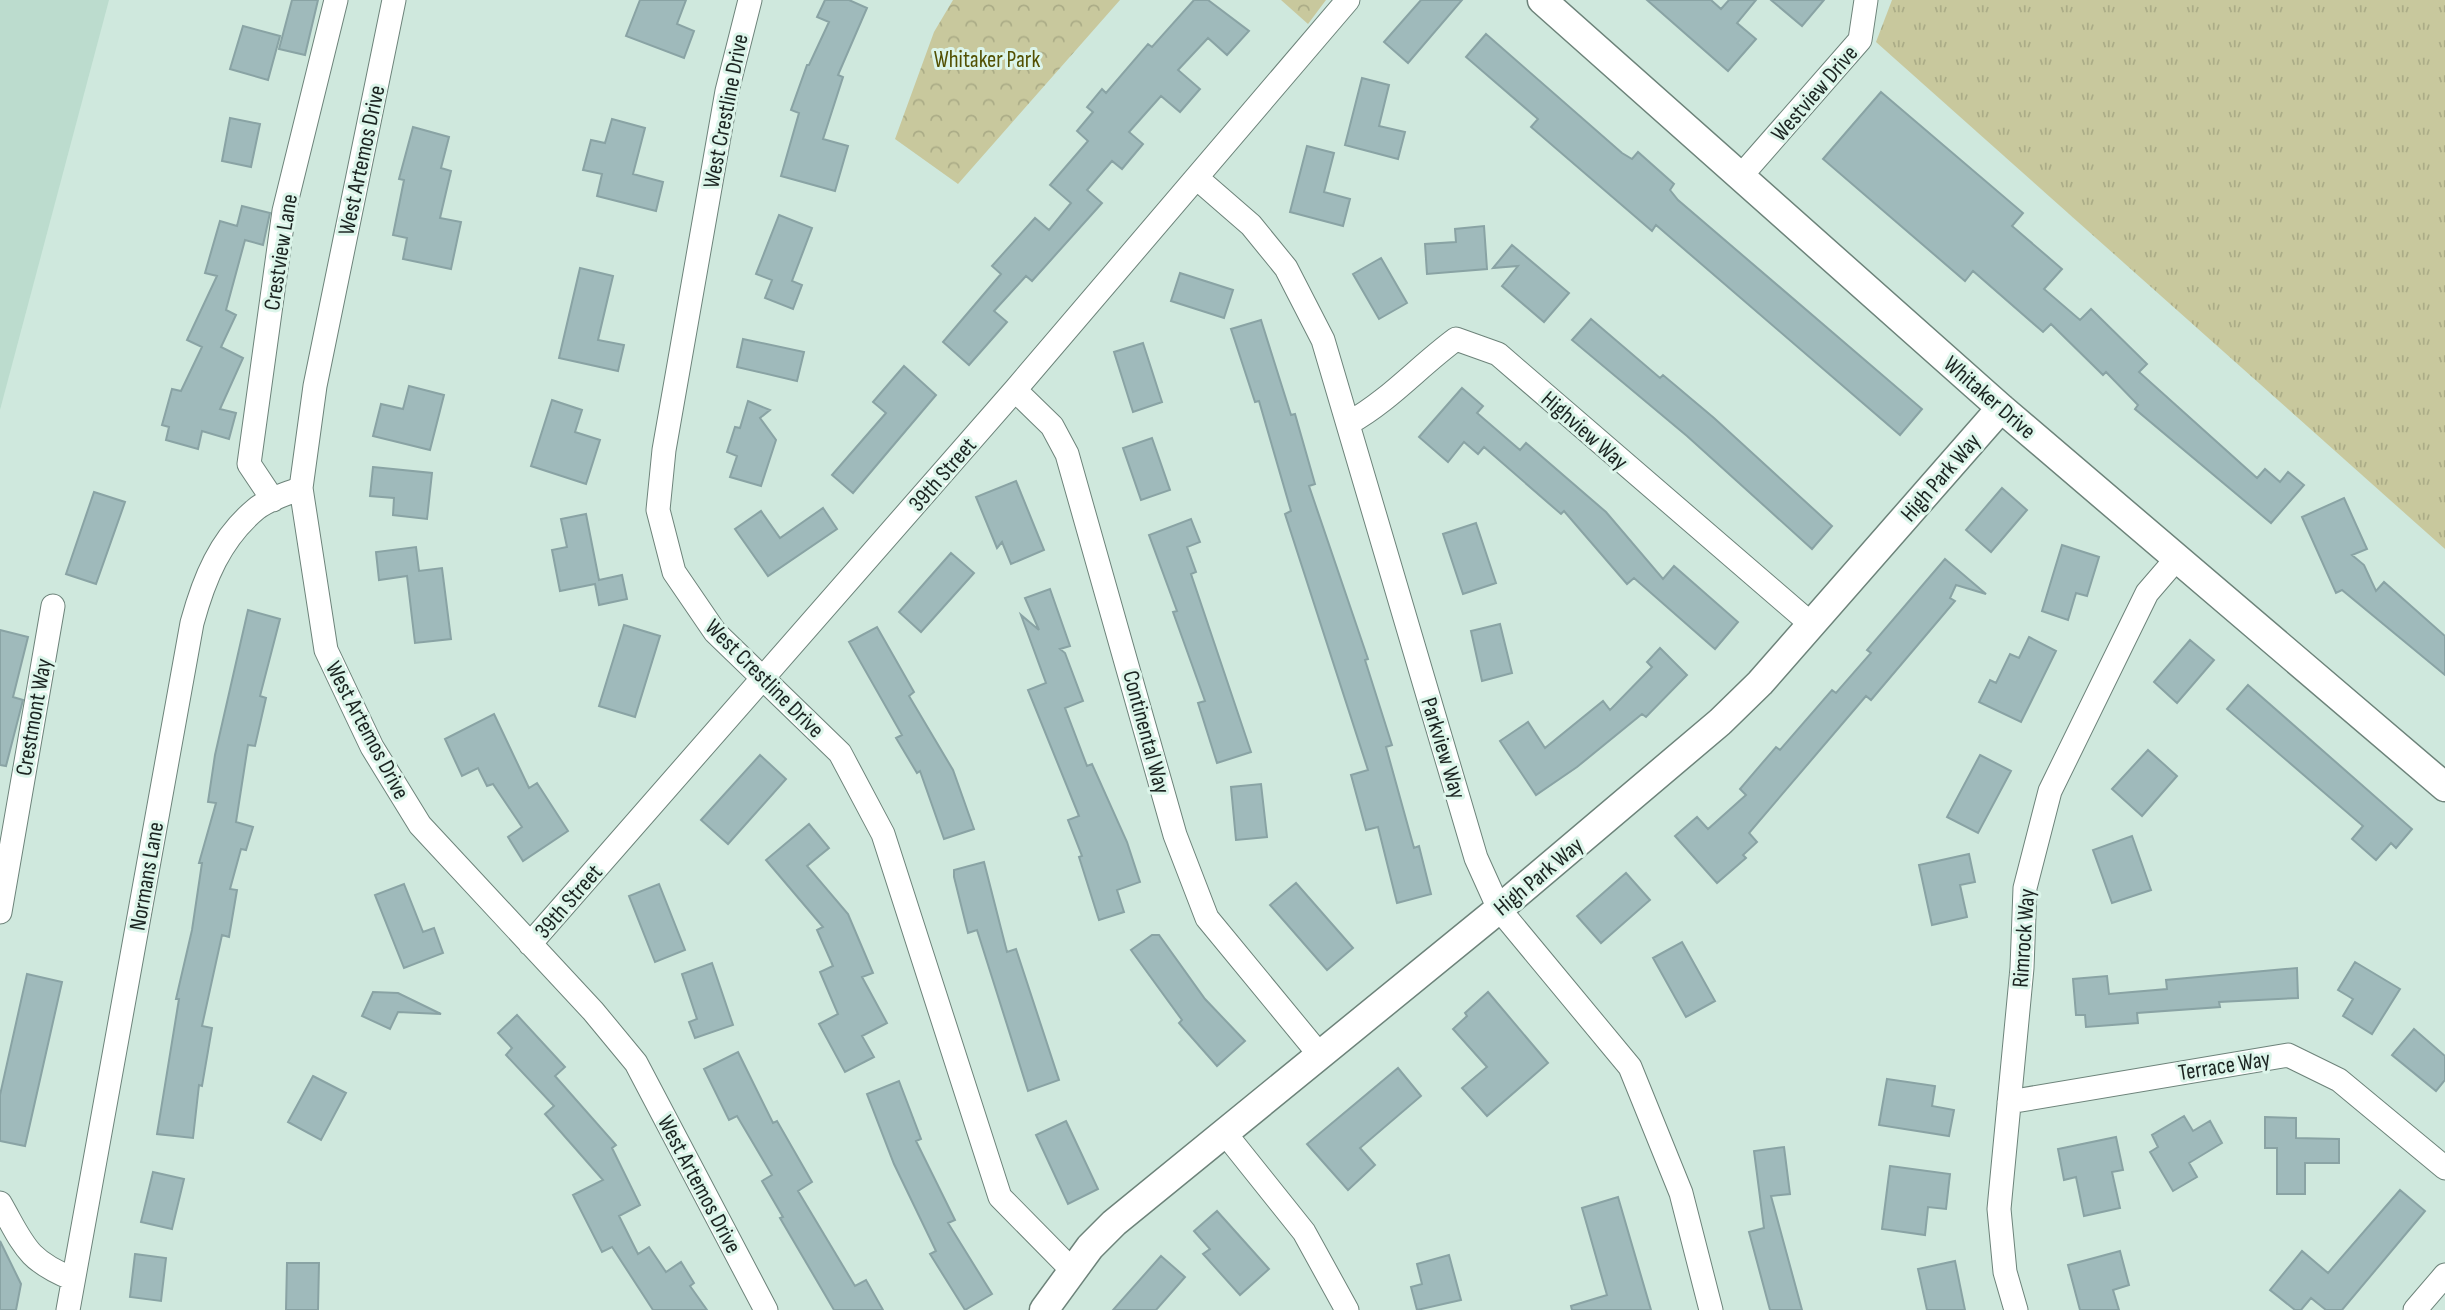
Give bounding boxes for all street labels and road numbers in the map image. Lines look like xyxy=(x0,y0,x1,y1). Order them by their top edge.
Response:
street label: West Crestline Drive xyxy=(697,32,755,191)
street label: Westview Drive xyxy=(1765,40,1864,147)
street label: West Artemos Drive xyxy=(332,83,392,238)
street label: Crestview Lane xyxy=(258,192,304,312)
street label: Whitaker Drive xyxy=(1938,350,2041,445)
street label: Highview Way xyxy=(1535,385,1634,476)
street label: High Park Way xyxy=(1895,428,1987,528)
street label: 39th Street xyxy=(903,432,983,517)
street label: West Crestline Drive xyxy=(699,613,830,744)
street label: Crestmont Way xyxy=(10,656,58,778)
street label: West Artemos Drive xyxy=(319,657,415,804)
street label: Continental Way xyxy=(1116,668,1176,797)
street label: Parkview Way xyxy=(1414,694,1472,802)
street label: Normans Lane xyxy=(124,820,170,933)
street label: High Park Way xyxy=(1488,831,1589,922)
street label: 39th Street xyxy=(529,859,609,944)
street label: Rimrock Way xyxy=(2007,888,2041,988)
street label: Terrace Way xyxy=(2176,1045,2272,1087)
street label: West Artemos Drive xyxy=(651,1111,747,1258)

